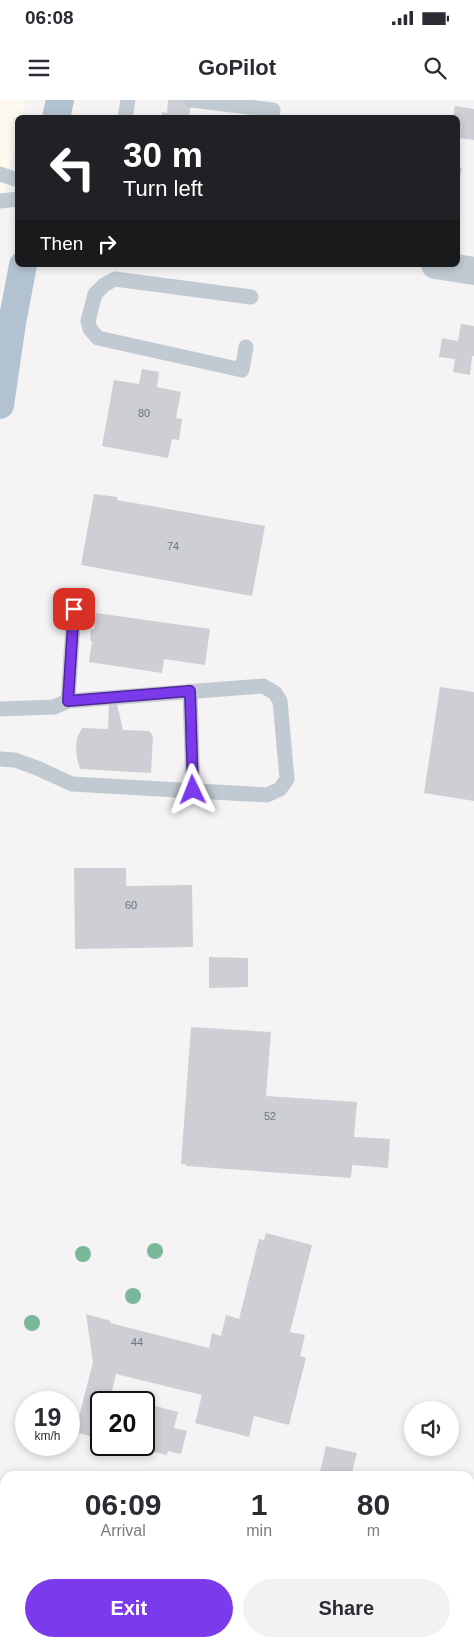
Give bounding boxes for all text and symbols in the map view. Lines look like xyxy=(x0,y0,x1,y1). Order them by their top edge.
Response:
text: 06:08 xyxy=(25,7,74,28)
icon: menu xyxy=(25,54,53,82)
icon: search xyxy=(421,54,449,82)
text: GoPilot xyxy=(198,55,276,80)
icon: left xyxy=(40,135,105,200)
text: 30 m xyxy=(123,135,203,174)
text: Turn left xyxy=(123,176,203,201)
icon: right xyxy=(93,230,121,258)
text: Then xyxy=(40,233,83,254)
house number: 80 xyxy=(138,407,150,419)
house number: 74 xyxy=(167,540,179,552)
pin xyxy=(53,588,95,630)
icon: arrive xyxy=(60,595,88,623)
position arrow xyxy=(166,763,218,815)
house number: 60 xyxy=(125,899,137,911)
house number: 52 xyxy=(264,1110,276,1122)
house number: 44 xyxy=(131,1336,143,1348)
speed limit sign: 20 xyxy=(90,1391,155,1456)
map controls xyxy=(404,1401,459,1456)
button: sound xyxy=(404,1401,459,1456)
text: 19 xyxy=(34,1403,61,1431)
text: km/h xyxy=(34,1429,61,1443)
text: 06:09 xyxy=(85,1488,162,1521)
text: 1 xyxy=(251,1488,268,1521)
text: 80 xyxy=(357,1488,390,1521)
text: Arrival xyxy=(100,1522,146,1539)
text: min xyxy=(246,1522,272,1539)
text: m xyxy=(367,1522,380,1539)
button: Exit xyxy=(25,1579,233,1637)
button: Share xyxy=(243,1579,450,1637)

